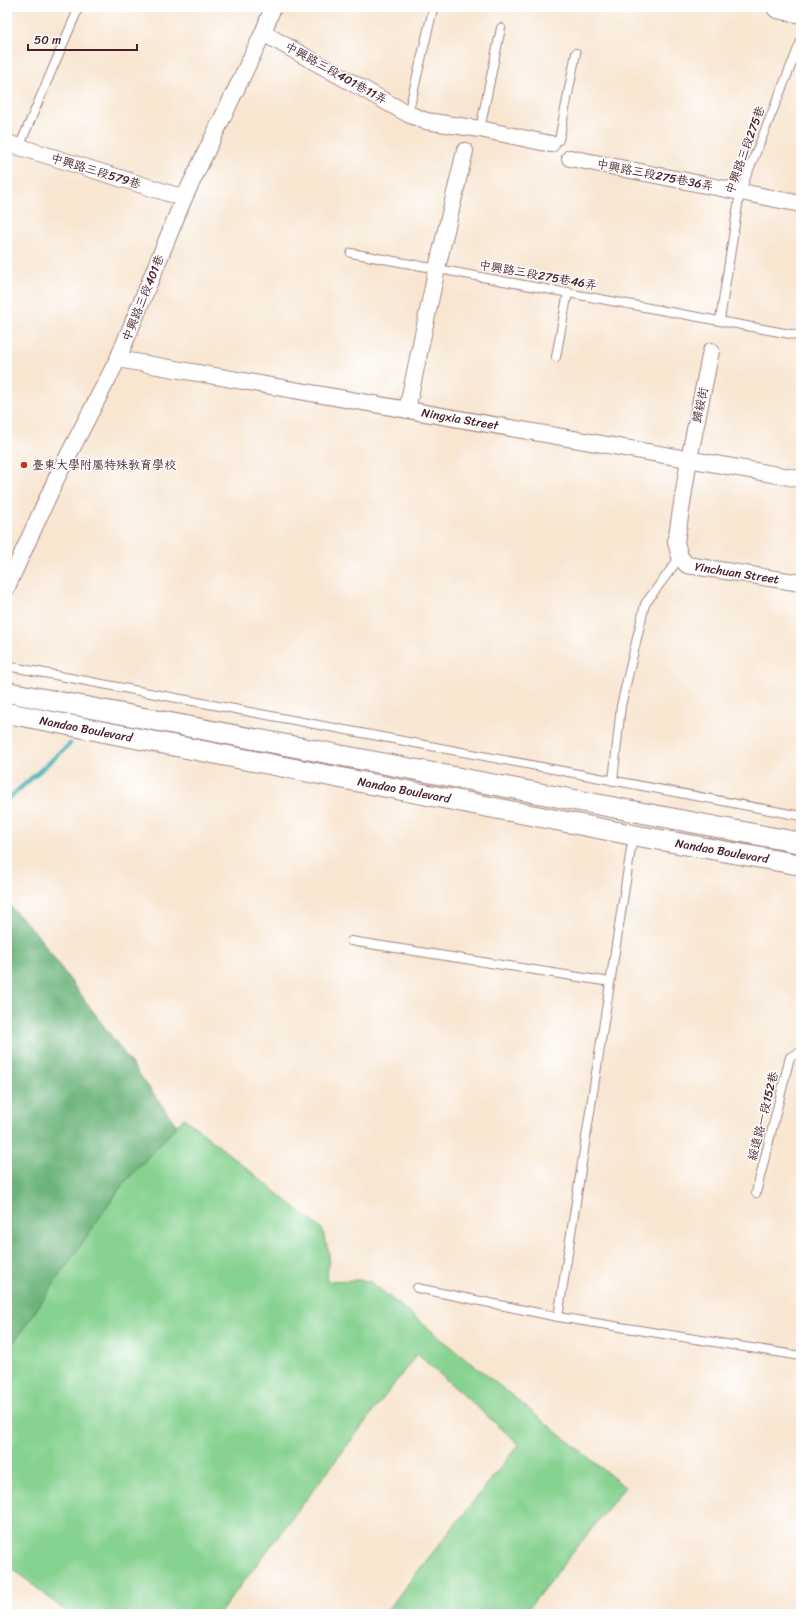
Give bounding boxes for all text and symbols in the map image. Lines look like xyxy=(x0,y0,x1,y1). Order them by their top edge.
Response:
scale bar xyxy=(28,26,137,52)
text: 50 m xyxy=(34,29,61,51)
street label: 中興路三段401巷11弄 xyxy=(281,36,391,110)
street label: 中興路三段275巷 xyxy=(719,102,771,198)
street label: 中興路三段579巷 xyxy=(48,147,144,195)
street label: 中興路三段275巷36弄 xyxy=(595,153,715,197)
street label: 中興路三段401巷 xyxy=(116,251,170,345)
street label: 中興路三段275巷46弄 xyxy=(477,254,599,296)
street label: 歸綏街 xyxy=(685,385,715,425)
street label: Ningxia Street xyxy=(420,401,501,437)
place label: 臺東大學附屬特殊教育學校 xyxy=(32,454,176,476)
marker: 臺東大學附屬特殊教育學校 xyxy=(19,460,29,470)
street label: Yinchuan Street xyxy=(693,555,781,591)
street label: Nandao Boulevard xyxy=(38,709,136,749)
street label: Nandao Boulevard xyxy=(356,770,454,810)
street label: Nandao Boulevard xyxy=(674,832,772,870)
street label: 綏遠路一段152巷 xyxy=(741,1069,785,1163)

